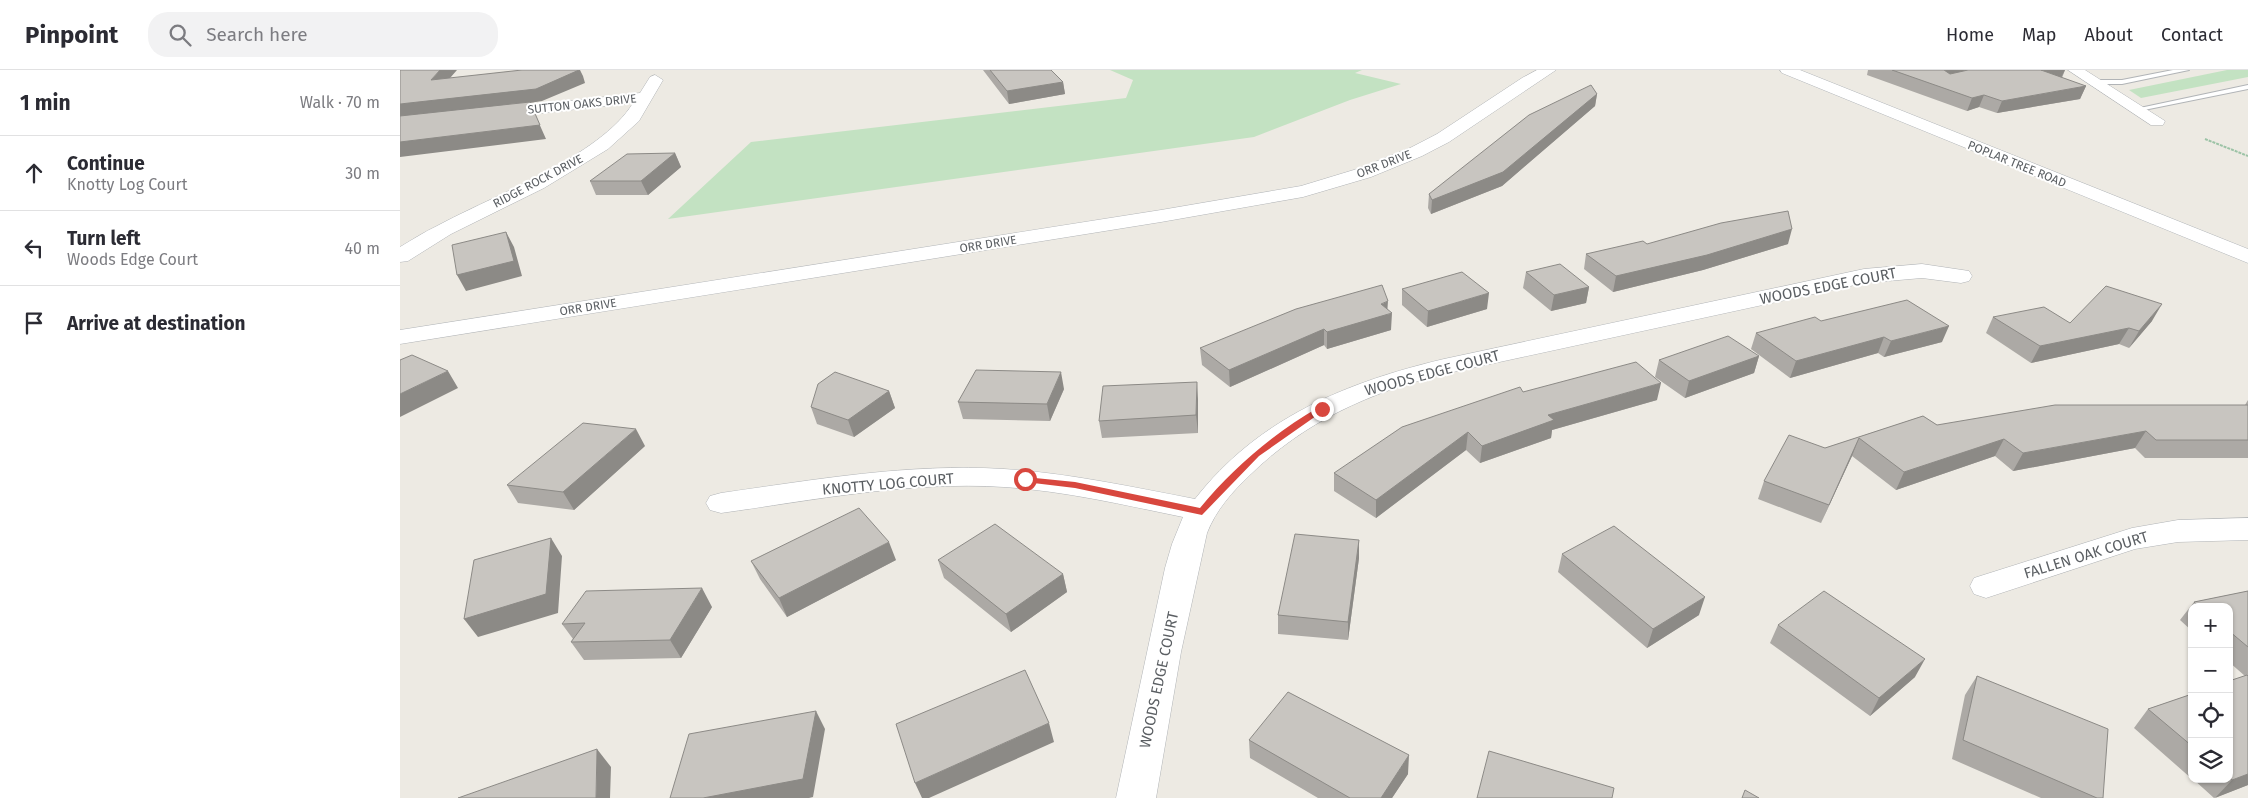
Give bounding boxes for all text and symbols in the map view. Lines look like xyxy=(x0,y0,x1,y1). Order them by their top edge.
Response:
search box xyxy=(148,12,498,57)
text: Pinpoint xyxy=(25,21,118,49)
icon: search xyxy=(166,21,194,49)
text: Search here xyxy=(206,23,308,46)
text: Home xyxy=(1946,24,1994,46)
text: Map xyxy=(2022,24,2056,46)
text: About xyxy=(2084,24,2133,46)
text: Contact xyxy=(2161,24,2223,46)
text: 1 min xyxy=(20,90,71,116)
street label: SUTTON OAKS DRIVE xyxy=(527,91,637,117)
text: Walk · 70 m xyxy=(300,93,380,112)
street label: POPLAR TREE ROAD xyxy=(1966,138,2069,190)
street label: ORR DRIVE xyxy=(1355,147,1413,181)
street label: RIDGE ROCK DRIVE xyxy=(491,151,585,211)
text: Continue xyxy=(67,152,145,175)
icon: ahead xyxy=(20,159,48,187)
text: 30 m xyxy=(345,164,380,183)
text: Knotty Log Court xyxy=(67,175,187,194)
text: Turn left xyxy=(67,227,141,250)
street label: ORR DRIVE xyxy=(958,233,1018,255)
icon: left xyxy=(20,234,48,262)
text: 40 m xyxy=(345,239,380,258)
text: Woods Edge Court xyxy=(67,250,198,269)
street label: WOODS EDGE COURT xyxy=(1758,264,1898,308)
street label: ORR DRIVE xyxy=(558,296,618,318)
icon: arrive xyxy=(20,309,48,337)
text: Arrive at destination xyxy=(67,312,246,335)
street label: WOODS EDGE COURT xyxy=(1363,346,1502,400)
route end xyxy=(1311,398,1334,421)
route start xyxy=(1014,468,1037,491)
street label: KNOTTY LOG COURT xyxy=(821,469,955,499)
street label: FALLEN OAK COURT xyxy=(2022,527,2151,582)
map controls xyxy=(2188,603,2233,783)
button: + xyxy=(2188,603,2233,648)
street label: WOODS EDGE COURT xyxy=(1136,610,1182,750)
button: − xyxy=(2188,648,2233,693)
button: locate xyxy=(2188,693,2233,738)
button: layers xyxy=(2188,738,2233,783)

